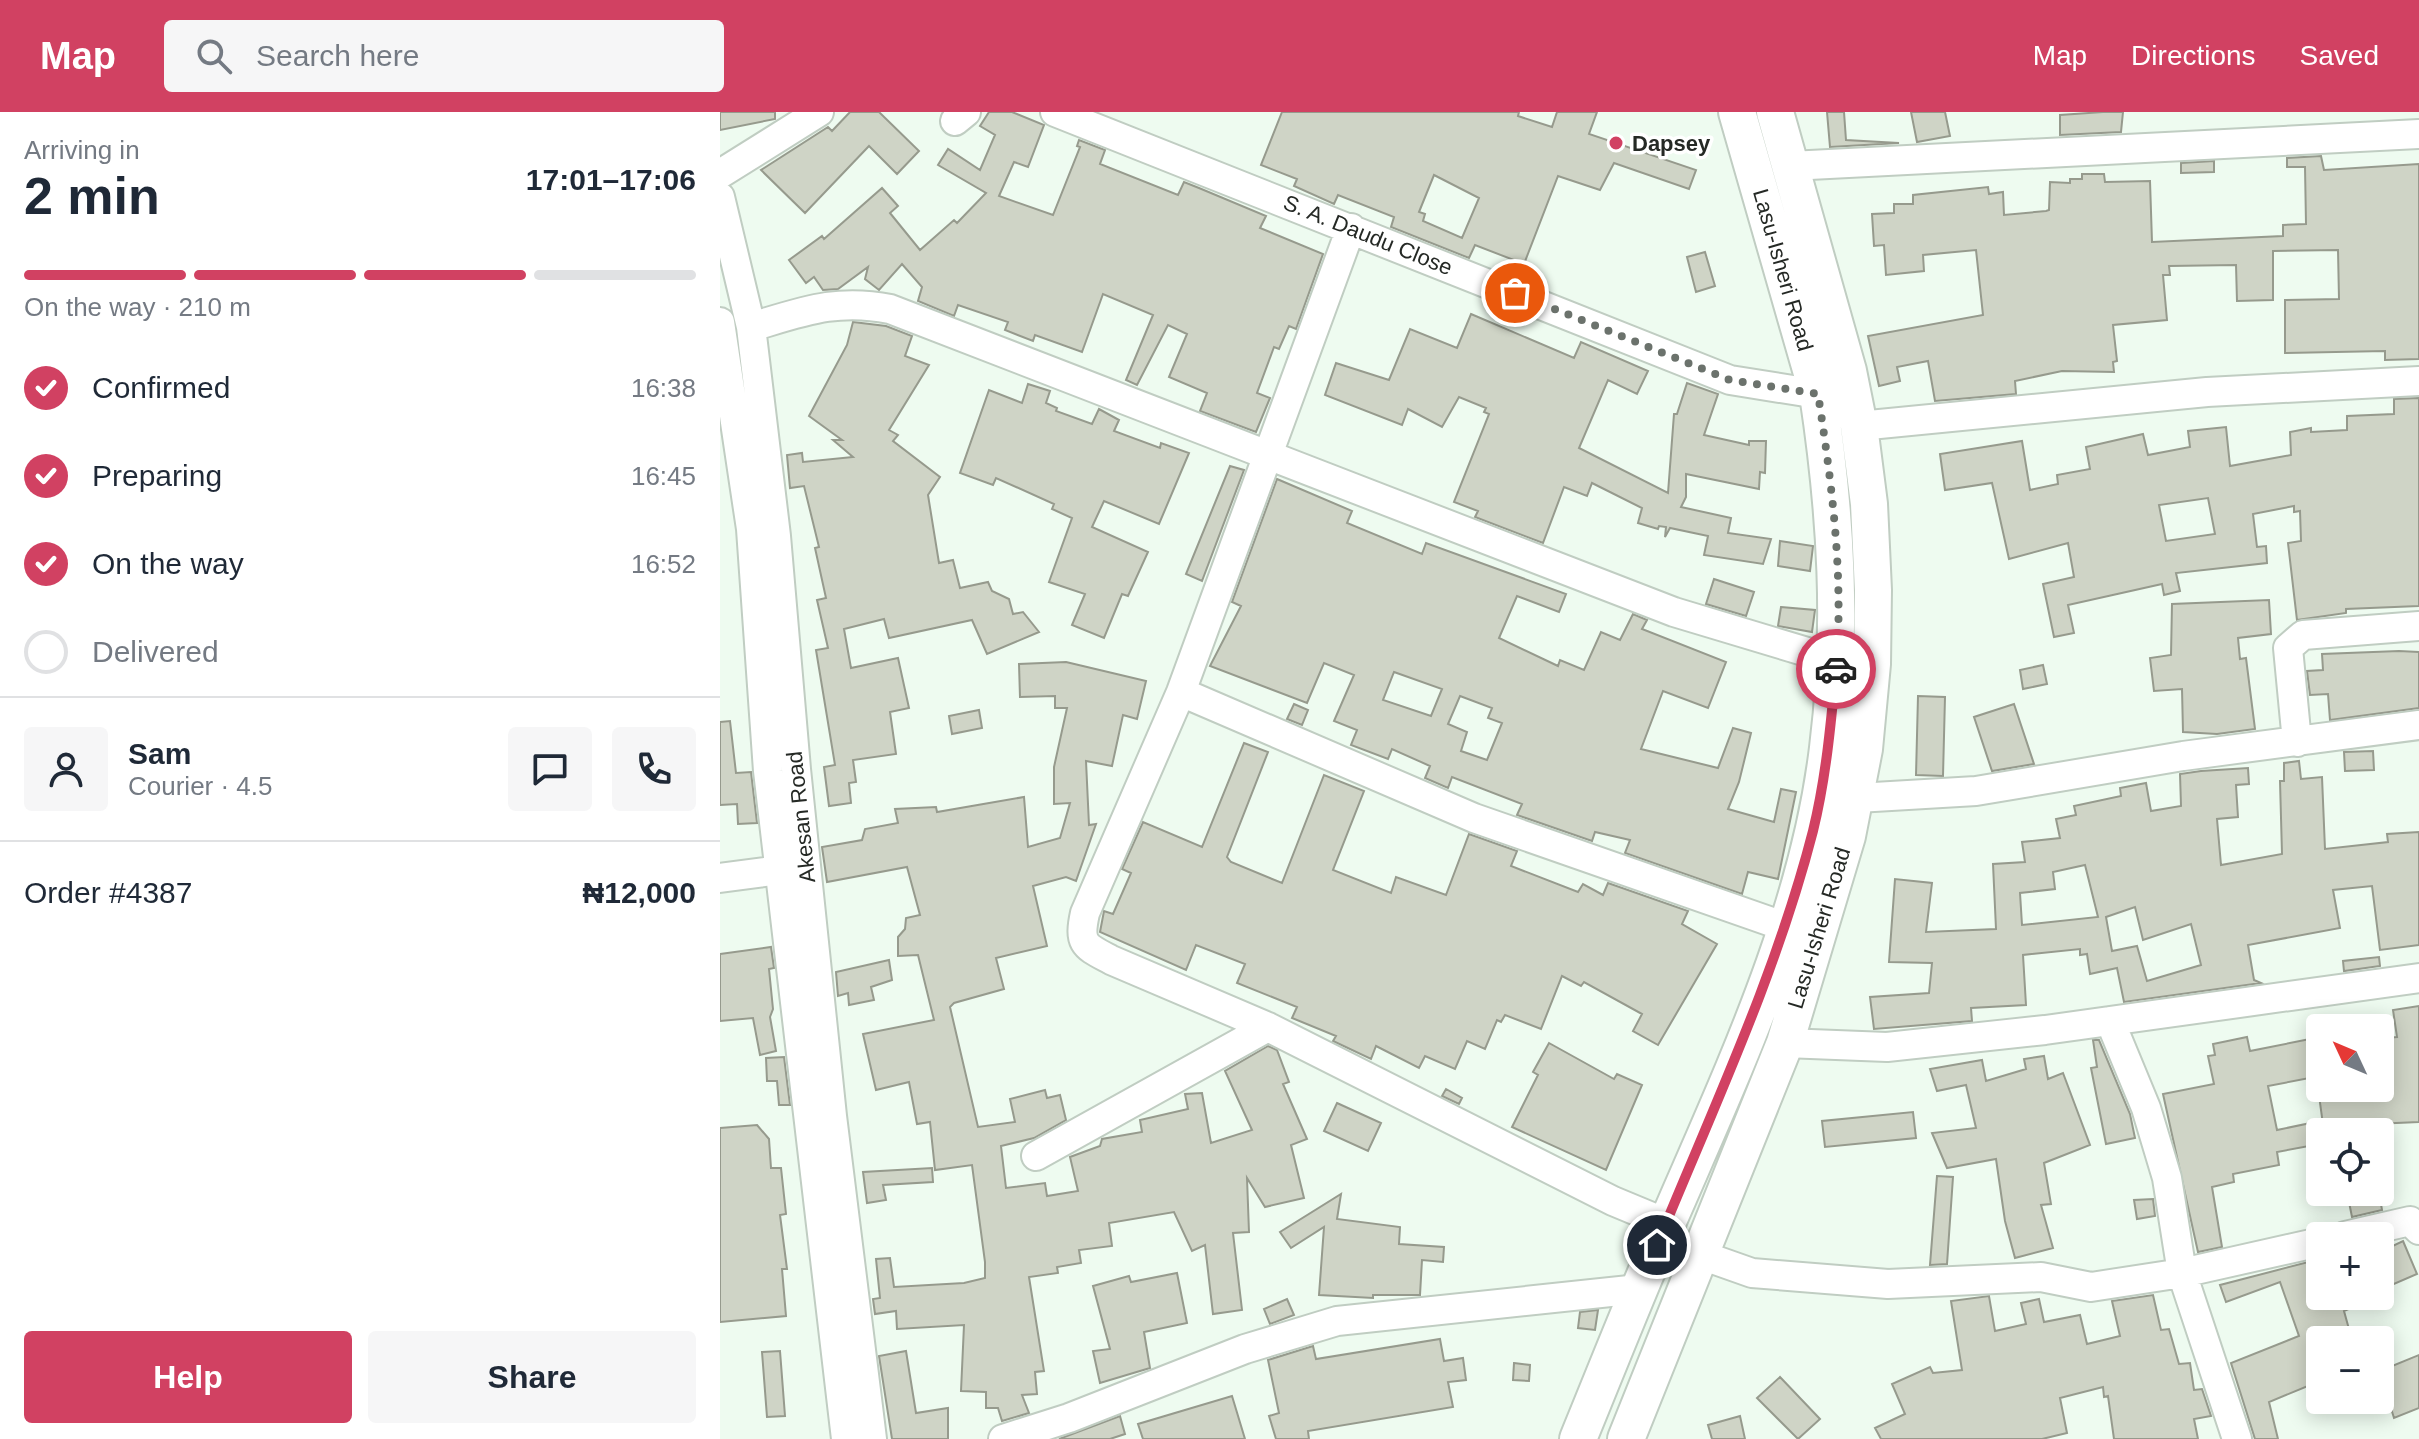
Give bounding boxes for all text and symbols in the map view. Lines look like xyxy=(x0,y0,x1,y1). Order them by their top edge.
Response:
search box xyxy=(164,20,724,92)
icon: search xyxy=(192,34,236,78)
text: Map xyxy=(40,35,116,77)
text: Search here xyxy=(256,39,419,72)
text: Map xyxy=(2033,40,2087,71)
text: Directions xyxy=(2131,40,2256,71)
text: Saved xyxy=(2300,40,2379,71)
place label: Dapsey xyxy=(1632,131,1711,156)
marker: Dapsey xyxy=(1607,134,1625,152)
text: Arriving in xyxy=(24,135,140,165)
text: 17:01–17:06 xyxy=(526,163,696,196)
text: 2 min xyxy=(24,167,160,225)
street label: Lasu-Isheri Road xyxy=(1748,186,1818,354)
street label: S. A. Daudu Close xyxy=(1280,190,1456,280)
pin xyxy=(1481,259,1549,327)
icon: bag xyxy=(1493,271,1537,315)
text: On the way · 210 m xyxy=(24,292,251,322)
icon: check xyxy=(24,366,68,410)
text: Confirmed xyxy=(92,371,230,404)
text: 16:38 xyxy=(631,373,696,403)
icon: check xyxy=(24,454,68,498)
text: Preparing xyxy=(92,459,222,492)
text: 16:45 xyxy=(631,461,696,491)
icon: check xyxy=(24,542,68,586)
text: On the way xyxy=(92,547,244,580)
text: 16:52 xyxy=(631,549,696,579)
courier xyxy=(1796,629,1876,709)
text: Delivered xyxy=(92,635,219,668)
icon: car xyxy=(1814,647,1858,691)
button: person xyxy=(24,727,108,811)
button: chat xyxy=(508,727,592,811)
button: phone xyxy=(612,727,696,811)
text: Sam xyxy=(128,737,191,770)
street label: Akesan Road xyxy=(782,750,820,884)
text: Courier · 4.5 xyxy=(128,771,273,801)
street label: Lasu-Isheri Road xyxy=(1783,844,1855,1012)
text: Order #4387 xyxy=(24,876,192,909)
text: ₦12,000 xyxy=(583,876,696,909)
north arrow xyxy=(2306,1014,2394,1102)
map controls xyxy=(2306,1014,2394,1414)
button: locate xyxy=(2306,1118,2394,1206)
pin xyxy=(1623,1211,1691,1279)
button: + xyxy=(2306,1222,2394,1310)
icon: home xyxy=(1635,1223,1679,1267)
button: − xyxy=(2306,1326,2394,1414)
button: Help xyxy=(24,1331,352,1423)
button: Share xyxy=(368,1331,696,1423)

